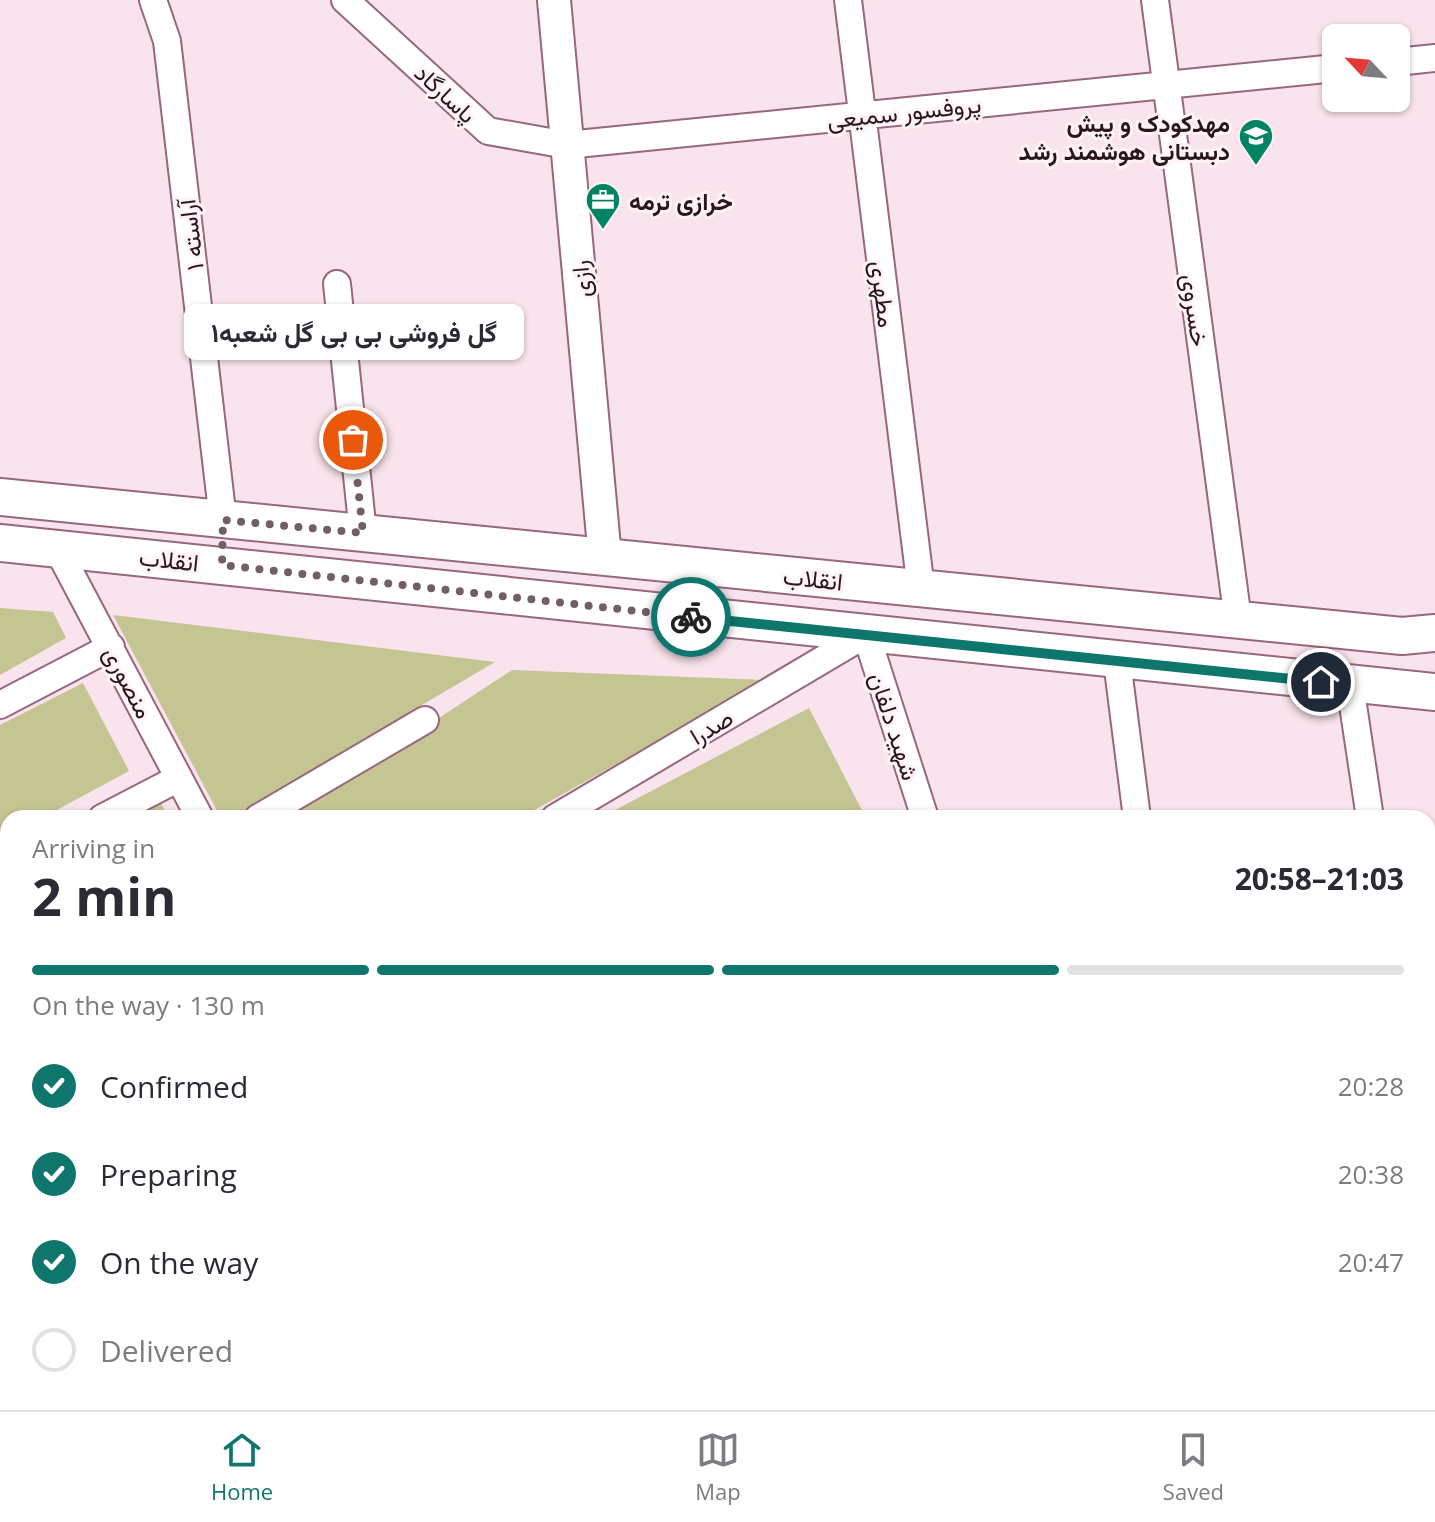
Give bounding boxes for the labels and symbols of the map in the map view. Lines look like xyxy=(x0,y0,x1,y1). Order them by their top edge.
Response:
north arrow xyxy=(1322,24,1410,112)
street label: پاسارگاد xyxy=(407,56,484,131)
street label: پروفسور سمیعی xyxy=(825,86,983,137)
place label: مهدکودک و پیش دبستانی هوشمند رشد xyxy=(1019,106,1230,167)
school or university icon: مهدکودک و پیش دبستانی هوشمند رشد xyxy=(1237,117,1275,167)
office icon: خرازی ترمه xyxy=(584,181,622,231)
place label: خرازی ترمه xyxy=(629,184,733,217)
street label: آراسته ۱ xyxy=(169,195,211,272)
street label: رازی xyxy=(562,259,598,299)
street label: مطهری xyxy=(864,259,904,329)
street label: خسروی xyxy=(1175,272,1217,348)
callout: گل فروشی بی بی گل شعبه۱ xyxy=(183,304,523,360)
pin xyxy=(319,406,387,474)
street label: انقلاب xyxy=(138,539,200,579)
street label: انقلاب xyxy=(782,558,844,598)
courier xyxy=(651,577,731,657)
street label: منصوری xyxy=(96,640,162,724)
pin xyxy=(1287,648,1355,716)
street label: شهید دلفان xyxy=(862,668,928,784)
street label: صدرا xyxy=(683,700,739,752)

